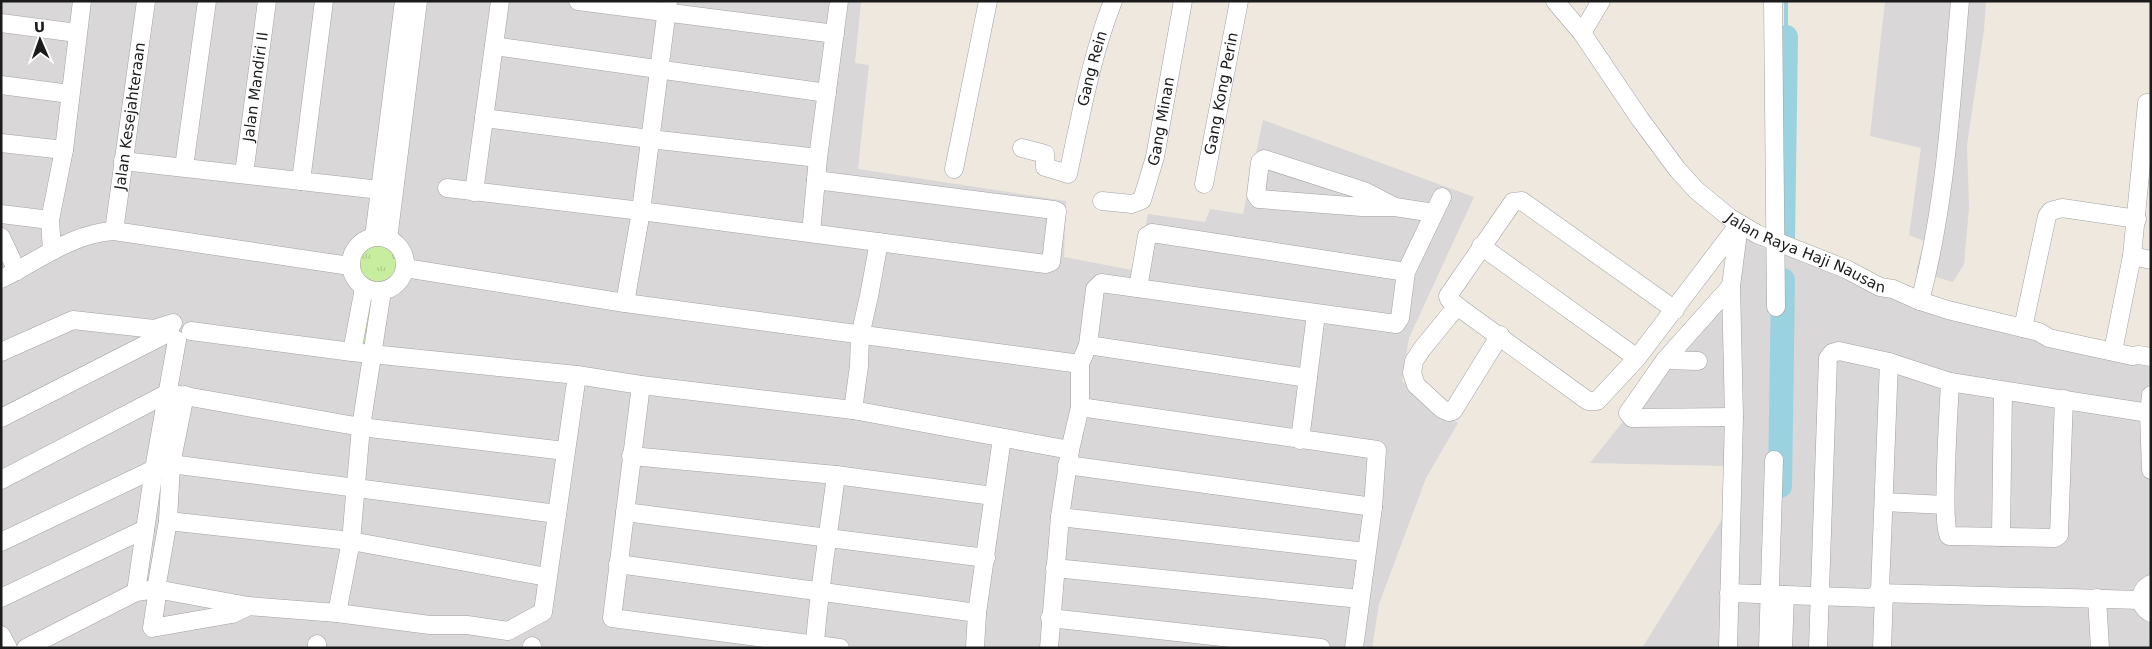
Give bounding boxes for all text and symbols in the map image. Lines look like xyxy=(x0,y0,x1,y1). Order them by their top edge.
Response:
north arrow xyxy=(15,15,65,65)
text: U xyxy=(34,19,46,35)
street label: Gang Rein xyxy=(1074,29,1111,108)
street label: Jalan Mandiri II xyxy=(239,31,272,144)
street label: Gang Kong Perin xyxy=(1201,31,1242,156)
street label: Jalan Kesejahteraan xyxy=(111,41,149,192)
street label: Gang Minan xyxy=(1144,76,1178,168)
street label: Jalan Raya Haji Nausan xyxy=(1721,209,1886,297)

